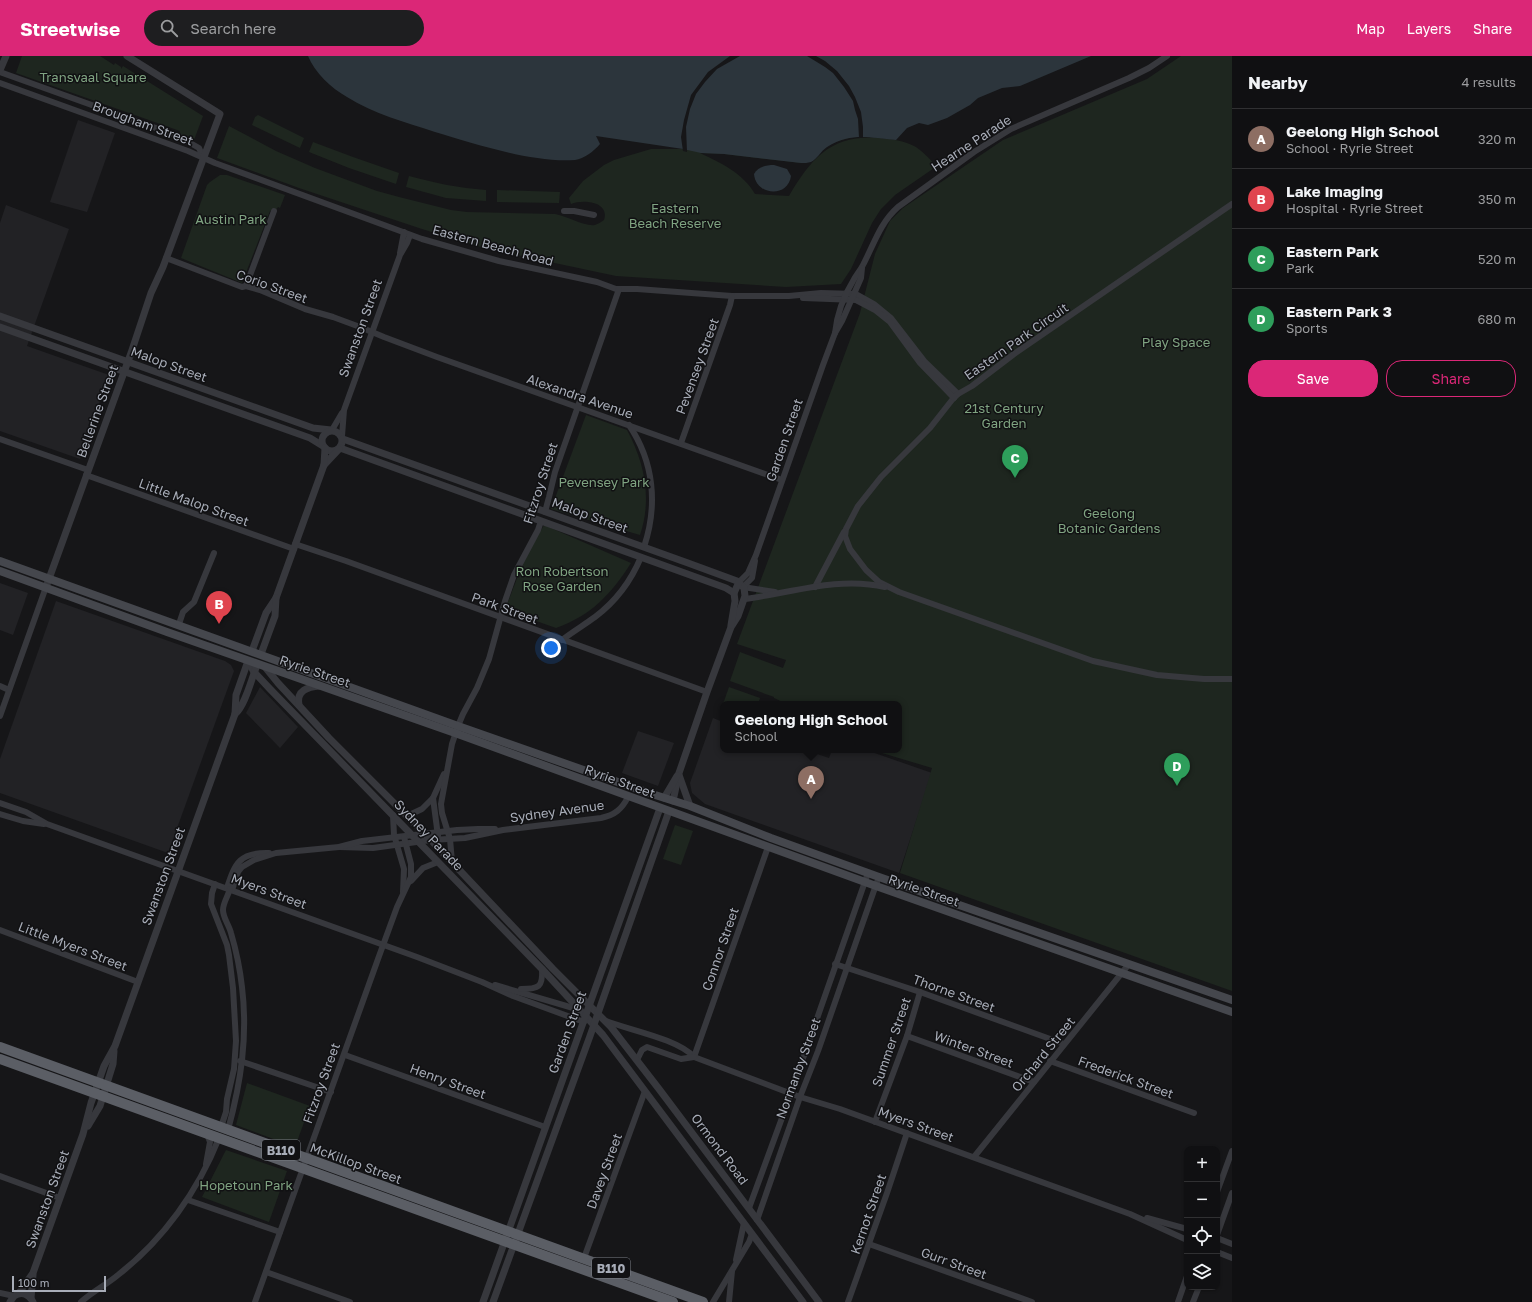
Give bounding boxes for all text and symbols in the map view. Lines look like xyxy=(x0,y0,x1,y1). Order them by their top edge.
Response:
search box xyxy=(144,10,424,46)
text: Streetwise xyxy=(20,17,120,40)
icon: search xyxy=(158,17,180,39)
text: Search here xyxy=(190,19,276,37)
text: Map xyxy=(1356,20,1385,37)
text: Layers xyxy=(1407,20,1451,37)
text: Share xyxy=(1473,20,1512,37)
park label: Transvaal Square xyxy=(39,69,147,85)
text: Nearby xyxy=(1248,72,1308,93)
text: 4 results xyxy=(1462,74,1516,90)
street label: Brougham Street xyxy=(91,97,195,149)
street label: Hearne Parade xyxy=(928,111,1014,175)
text: Geelong High School xyxy=(1286,122,1439,140)
text: A xyxy=(1256,131,1266,147)
text: 320 m xyxy=(1478,131,1516,147)
text: School · Ryrie Street xyxy=(1286,140,1414,156)
text: Lake Imaging xyxy=(1286,182,1383,200)
text: B xyxy=(1256,191,1266,207)
text: 350 m xyxy=(1478,191,1516,207)
park label: Eastern Beach Reserve xyxy=(629,200,721,231)
text: Hospital · Ryrie Street xyxy=(1286,200,1423,216)
park label: Austin Park xyxy=(195,211,267,227)
street label: Eastern Beach Road xyxy=(431,221,555,269)
text: Eastern Park xyxy=(1286,242,1379,260)
text: C xyxy=(1256,251,1266,267)
text: 520 m xyxy=(1478,251,1516,267)
text: Park xyxy=(1286,260,1314,276)
street label: Corio Street xyxy=(234,266,310,306)
street label: Swanston Street xyxy=(335,277,385,379)
street label: Eastern Park Circuit xyxy=(961,299,1071,383)
text: Eastern Park 3 xyxy=(1286,302,1392,320)
text: D xyxy=(1256,311,1266,327)
text: 680 m xyxy=(1477,311,1516,327)
street label: Pevensey Street xyxy=(672,316,722,416)
text: Sports xyxy=(1286,320,1328,336)
park label: Play Space xyxy=(1142,334,1210,350)
street label: Malop Street xyxy=(129,343,209,385)
button: Save xyxy=(1248,360,1378,397)
button: Share xyxy=(1386,360,1516,397)
street label: Bellerine Street xyxy=(73,362,121,460)
street label: Alexandra Avenue xyxy=(525,370,635,422)
street label: Garden Street xyxy=(762,396,806,484)
park label: 21st Century Garden xyxy=(964,400,1044,431)
street label: Fitzroy Street xyxy=(519,440,561,526)
pin: C xyxy=(1002,445,1028,478)
park label: Pevensey Park xyxy=(558,474,650,490)
street label: Little Malop Street xyxy=(137,475,251,529)
street label: Malop Street xyxy=(550,494,630,536)
park label: Geelong Botanic Gardens xyxy=(1058,505,1160,536)
park label: Ron Robertson Rose Garden xyxy=(515,563,609,594)
street label: Park Street xyxy=(469,589,541,627)
pin: B xyxy=(206,591,232,624)
your location xyxy=(541,638,561,658)
street label: Ryrie Street xyxy=(277,651,353,691)
popup xyxy=(720,701,902,753)
text: Geelong High School xyxy=(734,710,888,728)
text: School xyxy=(734,728,778,744)
pin: D xyxy=(1164,753,1190,786)
street label: Ryrie Street xyxy=(583,761,657,801)
pin: A xyxy=(798,766,824,799)
street label: Sydney Parade xyxy=(391,796,467,874)
street label: Sydney Avenue xyxy=(509,796,605,826)
street label: Swanston Street xyxy=(138,825,188,927)
street label: Myers Street xyxy=(229,870,309,912)
street label: Ryrie Street xyxy=(886,870,962,910)
street label: Connor Street xyxy=(698,905,742,993)
street label: Little Myers Street xyxy=(16,918,130,974)
street label: Thorne Street xyxy=(911,971,997,1015)
street label: Garden Street xyxy=(545,989,589,1075)
street label: Summer Street xyxy=(868,995,914,1089)
street label: Orchard Street xyxy=(1008,1013,1078,1095)
street label: Normanby Street xyxy=(772,1015,824,1121)
street label: Winter Street xyxy=(932,1027,1016,1071)
street label: Fitzroy Street xyxy=(299,1040,343,1126)
street label: Frederick Street xyxy=(1076,1052,1176,1102)
street label: Henry Street xyxy=(408,1060,488,1102)
street label: Myers Street xyxy=(876,1103,956,1145)
street label: Ormond Road xyxy=(688,1110,752,1188)
street label: Davey Street xyxy=(583,1131,625,1211)
street label: McKillop Street xyxy=(308,1139,404,1187)
road number: B110 xyxy=(262,1140,300,1160)
map controls xyxy=(1184,1146,1220,1290)
button: + xyxy=(1184,1146,1220,1182)
street label: Swanston Street xyxy=(22,1148,72,1250)
street label: Kernot Street xyxy=(847,1172,889,1256)
park label: Hopetoun Park xyxy=(199,1177,293,1193)
button: − xyxy=(1184,1182,1220,1218)
button: locate xyxy=(1184,1218,1220,1254)
street label: Gurr Street xyxy=(919,1244,989,1282)
button: layers xyxy=(1184,1254,1220,1290)
road number: B110 xyxy=(592,1258,630,1278)
scale bar xyxy=(12,1274,106,1293)
text: 100 m xyxy=(18,1276,49,1289)

